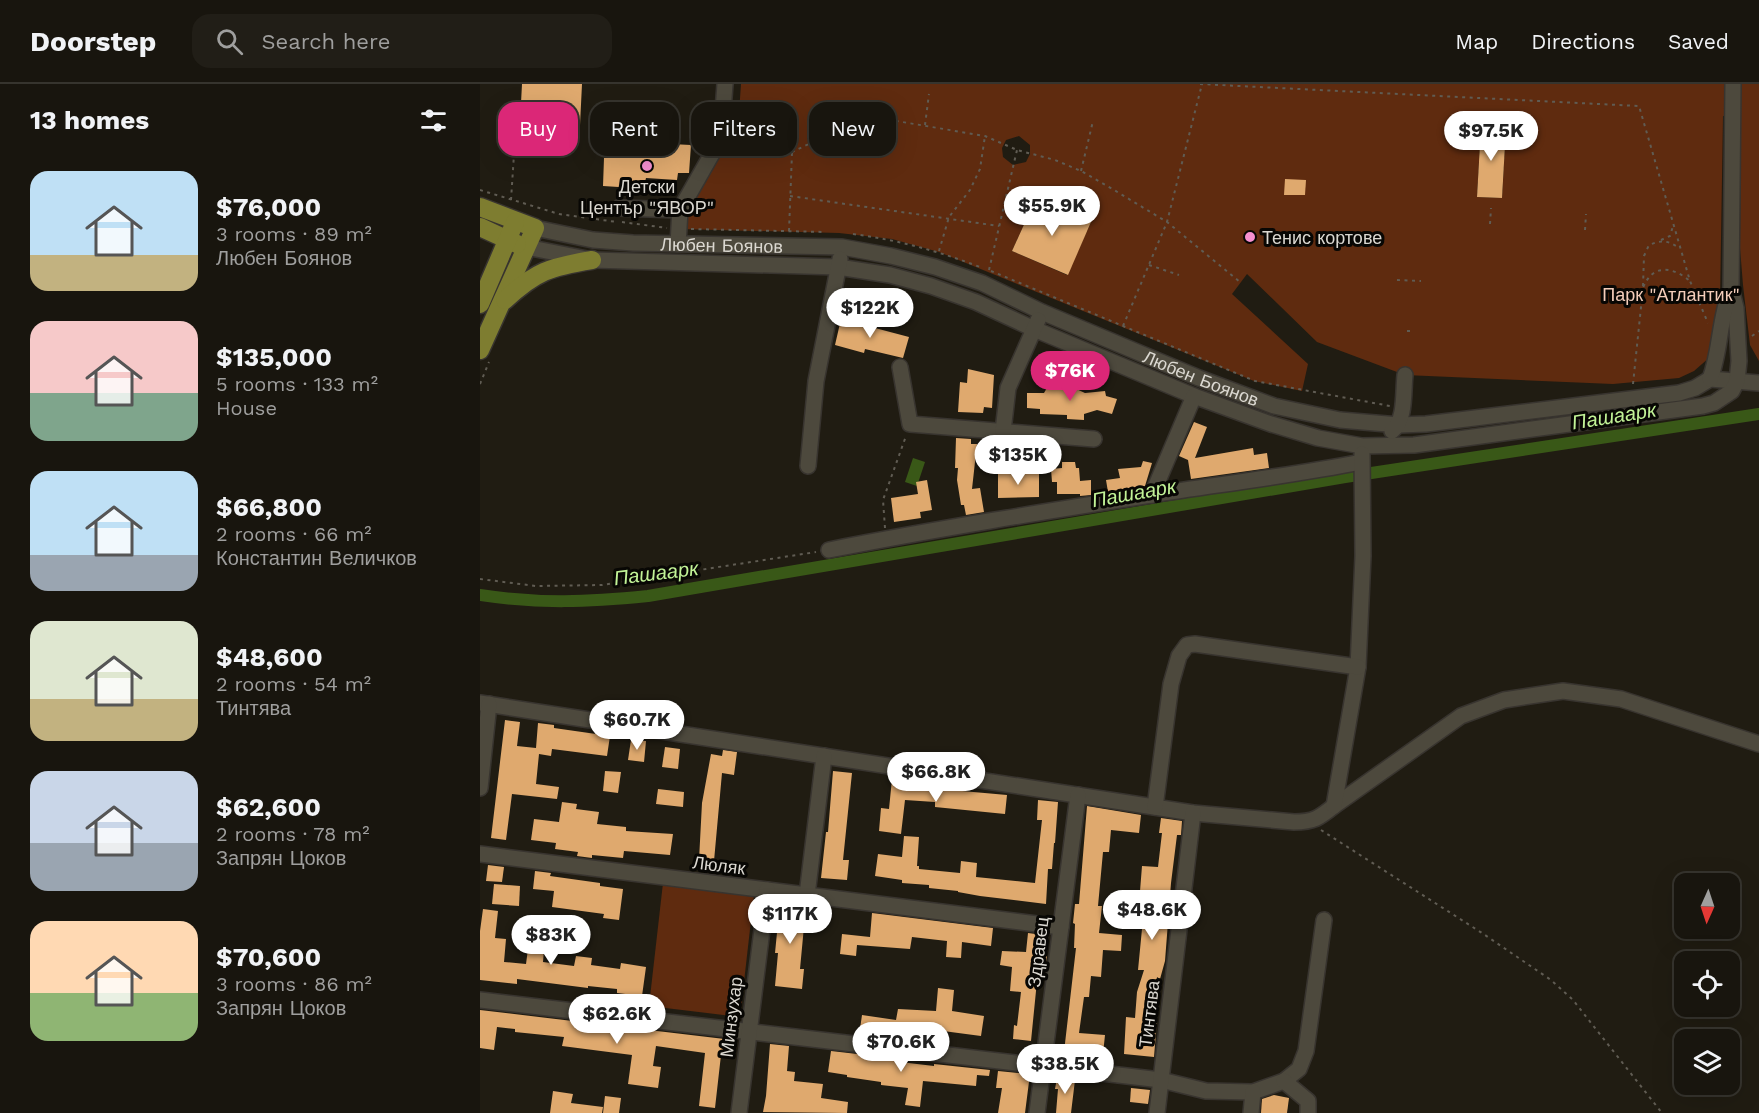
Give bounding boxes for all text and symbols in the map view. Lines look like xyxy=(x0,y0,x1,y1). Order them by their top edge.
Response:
search box xyxy=(192,14,612,68)
text: Doorstep xyxy=(30,25,156,58)
icon: search xyxy=(213,25,246,58)
text: Search here xyxy=(261,29,390,54)
text: Map xyxy=(1455,29,1498,54)
text: Directions xyxy=(1531,29,1635,54)
text: Saved xyxy=(1668,29,1729,54)
chip: Buy xyxy=(498,102,578,156)
chip: Rent xyxy=(590,102,679,156)
chip: Filters xyxy=(691,102,797,156)
chip: New xyxy=(809,102,896,156)
icon: filters xyxy=(417,104,450,137)
text: 13 homes xyxy=(30,105,149,135)
pin: $97.5K xyxy=(1442,111,1540,162)
text: $97.5K xyxy=(1458,118,1524,142)
marker: Детски Център "ЯВОР" xyxy=(640,159,654,173)
place label: Детски Център "ЯВОР" xyxy=(580,176,714,218)
pin: $55.9K xyxy=(1003,186,1101,237)
text: $76,000 xyxy=(216,192,321,222)
text: $55.9K xyxy=(1018,193,1086,217)
icon: home xyxy=(78,195,150,267)
text: 3 rooms · 89 m² xyxy=(216,222,372,246)
place label: Тенис кортове xyxy=(1262,227,1382,248)
marker: Тенис кортове xyxy=(1243,230,1257,244)
street label: Любен Боянов xyxy=(660,233,783,256)
text: Любен Боянов xyxy=(216,246,352,270)
park label: Парк "Атлантик" xyxy=(1602,284,1740,305)
pin: $122K xyxy=(828,288,912,339)
text: $122K xyxy=(840,295,900,319)
text: $135,000 xyxy=(216,342,332,372)
icon: home xyxy=(78,345,150,417)
street label: Любен Боянов xyxy=(1140,345,1262,410)
pin: $76K xyxy=(1034,351,1106,402)
text: $76K xyxy=(1045,358,1095,382)
text: 5 rooms · 133 m² xyxy=(216,372,378,396)
text: House xyxy=(216,396,277,420)
water label: Пашаарк xyxy=(1570,397,1659,435)
pin: $135K xyxy=(976,435,1060,486)
text: $135K xyxy=(989,442,1047,466)
water label: Пашаарк xyxy=(1090,474,1179,512)
text: $66,800 xyxy=(216,492,322,522)
icon: home xyxy=(78,495,150,567)
text: 2 rooms · 66 m² xyxy=(216,522,372,546)
text: Константин Величков xyxy=(216,546,417,570)
water label: Пашаарк xyxy=(612,556,701,590)
text: $48,600 xyxy=(216,642,323,672)
icon: home xyxy=(78,645,150,717)
text: 2 rooms · 54 m² xyxy=(216,672,371,696)
text: Тинтява xyxy=(216,696,291,720)
pin: $60.7K xyxy=(588,700,686,751)
text: $60.7K xyxy=(603,707,671,731)
pin: $66.8K xyxy=(887,752,985,803)
text: $66.8K xyxy=(901,759,971,783)
text: $62,600 xyxy=(216,792,321,822)
icon: home xyxy=(78,795,150,867)
text: 2 rooms · 78 m² xyxy=(216,822,370,846)
text: Запрян Цоков xyxy=(216,846,346,870)
street label: Люляк xyxy=(691,851,747,879)
north arrow xyxy=(1674,873,1740,939)
map controls xyxy=(1674,873,1740,1095)
pin: $48.6K xyxy=(1103,890,1201,941)
pin: $117K xyxy=(748,894,832,945)
text: $48.6K xyxy=(1117,897,1187,921)
text: $117K xyxy=(762,901,818,925)
pin: $83K xyxy=(515,915,587,966)
street label: Здравец xyxy=(1023,915,1053,989)
text: $83K xyxy=(526,922,576,946)
text: $70,600 xyxy=(216,942,321,972)
icon: home xyxy=(78,945,150,1017)
button: locate xyxy=(1674,951,1740,1017)
text: 3 rooms · 86 m² xyxy=(216,972,372,996)
street label: Минзухар xyxy=(716,976,746,1058)
street label: Тинтява xyxy=(1134,978,1164,1049)
pin: $62.6K xyxy=(568,994,666,1045)
text: Запрян Цоков xyxy=(216,996,346,1020)
text: $62.6K xyxy=(583,1001,651,1025)
pin: $70.6K xyxy=(852,1022,950,1073)
text: $70.6K xyxy=(866,1029,936,1053)
button: layers xyxy=(1674,1029,1740,1095)
pin: $38.5K xyxy=(1016,1044,1114,1095)
text: $38.5K xyxy=(1031,1051,1099,1075)

